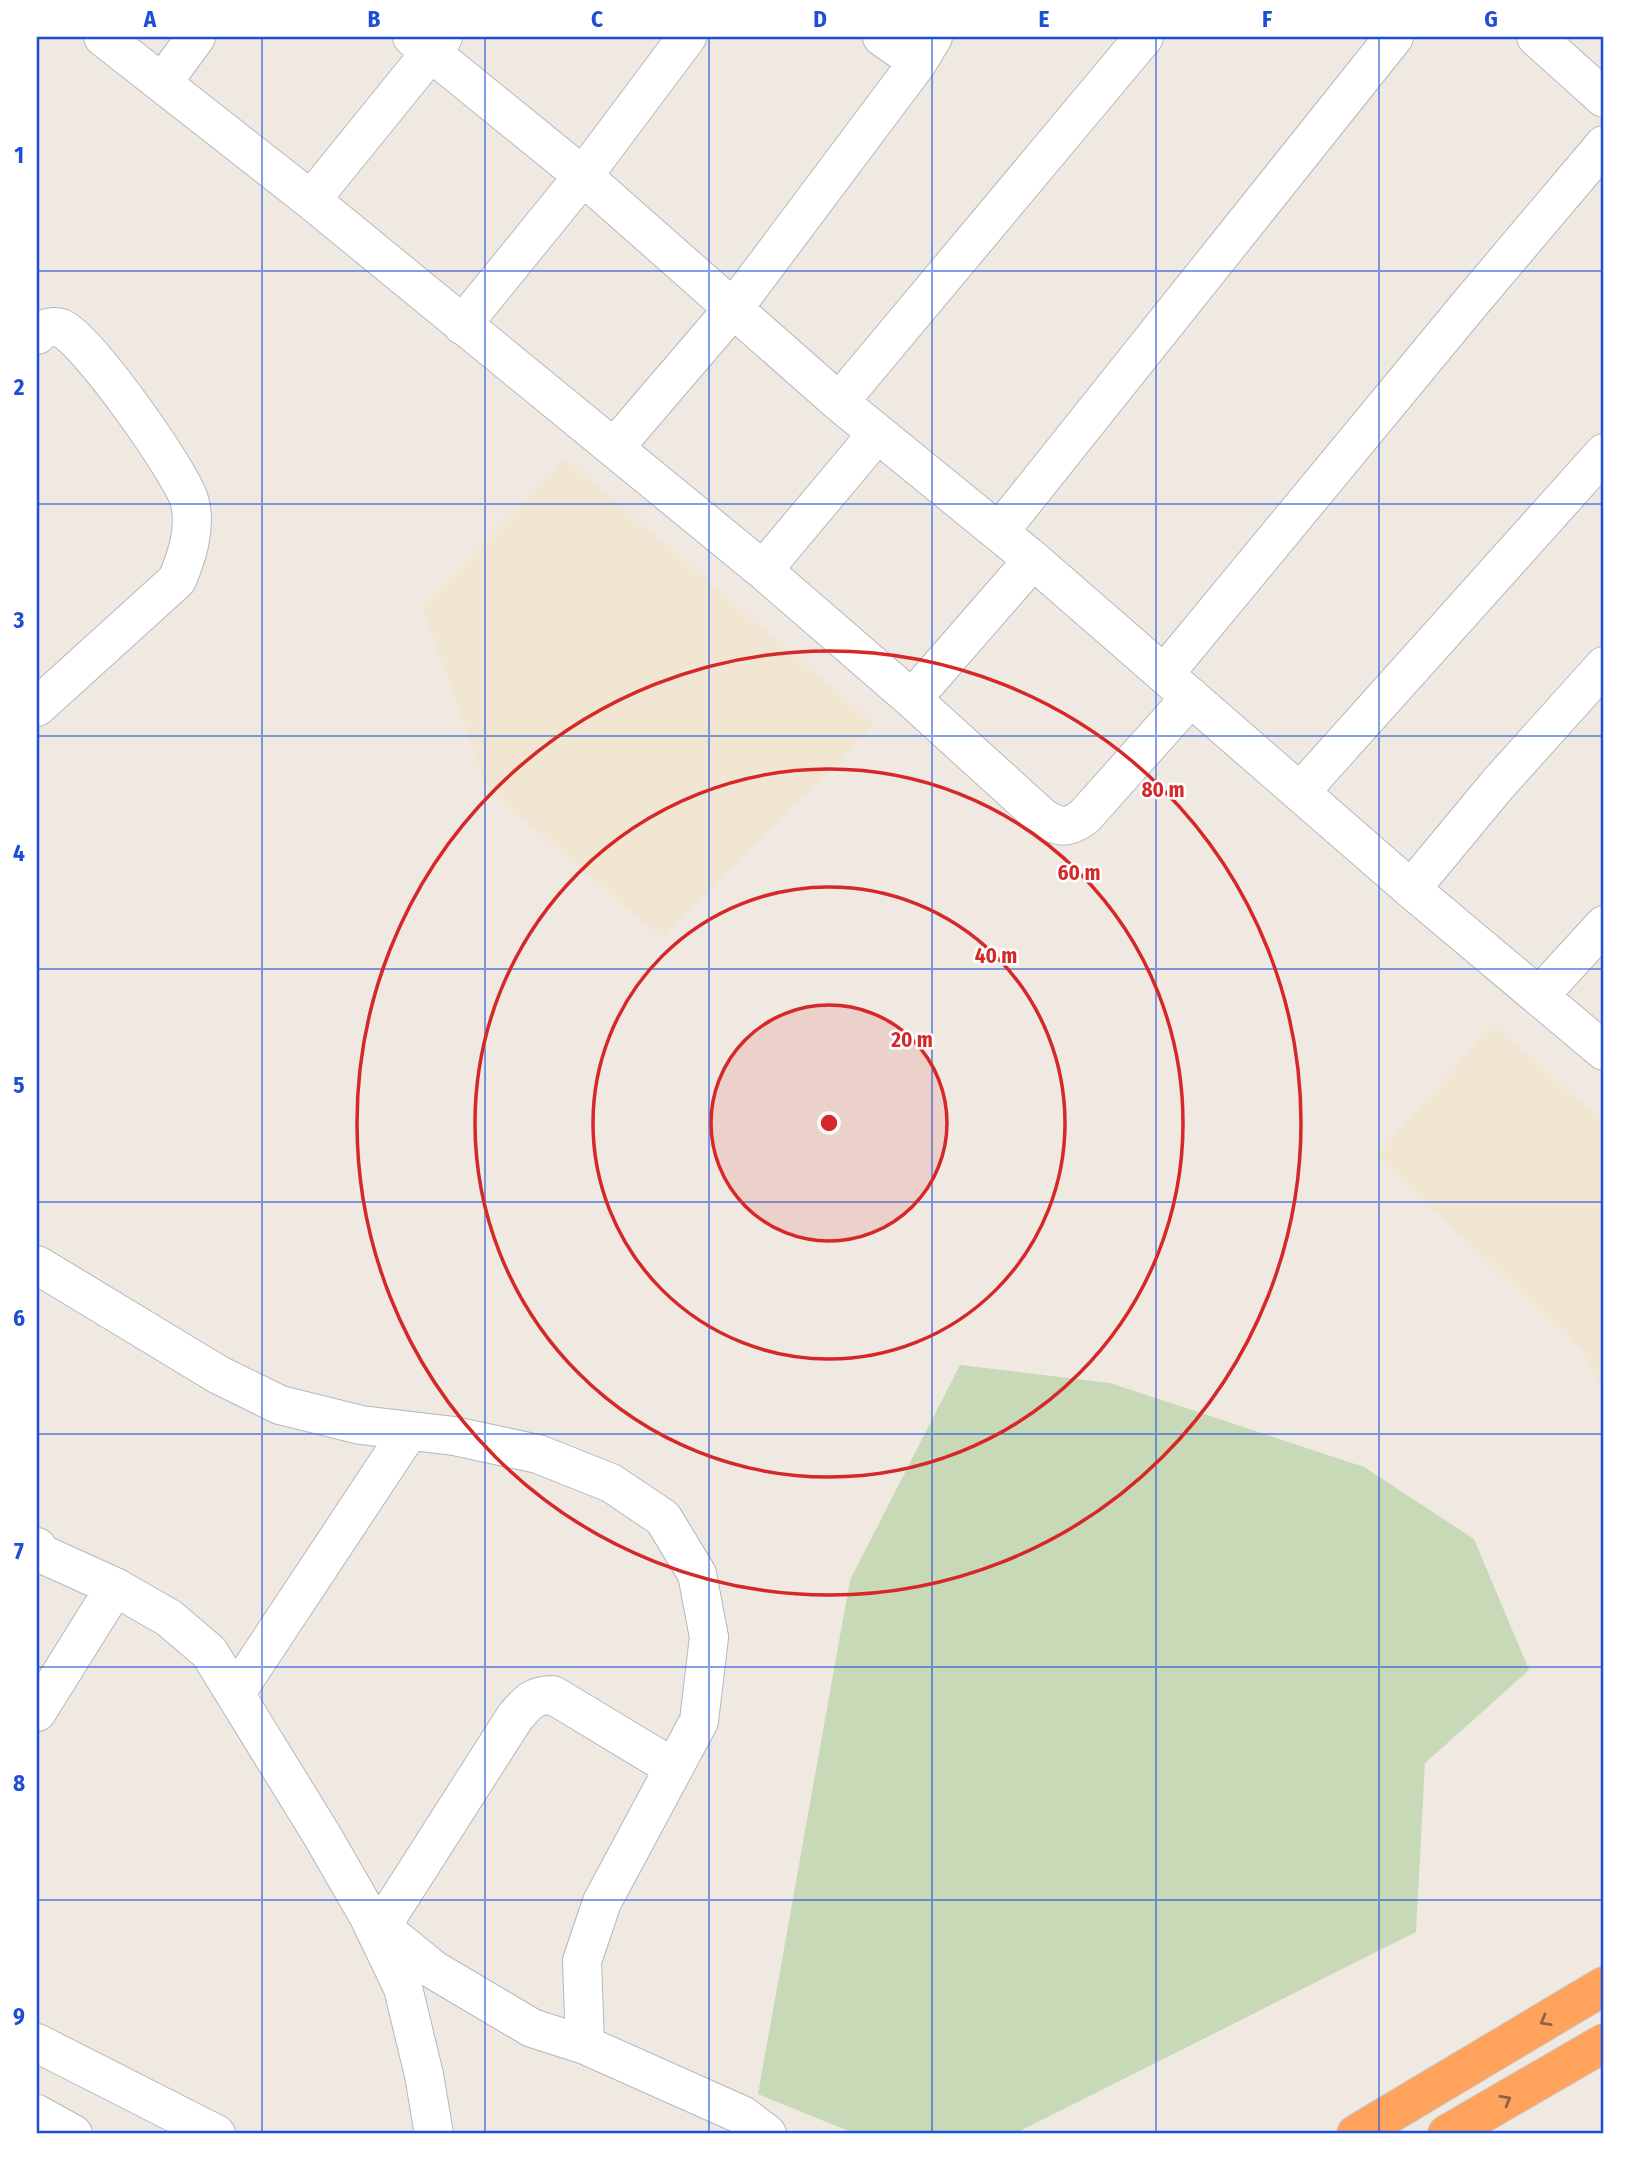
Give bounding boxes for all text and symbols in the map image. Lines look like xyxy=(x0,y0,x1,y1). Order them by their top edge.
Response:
text: A xyxy=(143,5,157,33)
text: B xyxy=(368,5,381,33)
text: C xyxy=(591,5,603,33)
text: D xyxy=(813,5,827,33)
text: E xyxy=(1039,5,1050,33)
text: F xyxy=(1262,5,1272,33)
text: G xyxy=(1484,5,1498,33)
text: 1 xyxy=(14,141,24,169)
text: 2 xyxy=(13,373,25,401)
text: 3 xyxy=(13,606,25,634)
text: 80 m xyxy=(1142,777,1184,803)
text: 4 xyxy=(13,839,25,867)
text: 60 m xyxy=(1058,860,1100,886)
text: 40 m xyxy=(975,943,1017,969)
text: 20 m xyxy=(890,1027,933,1053)
text: 5 xyxy=(13,1071,25,1099)
centre of rings xyxy=(817,1111,841,1135)
text: 6 xyxy=(13,1304,25,1332)
text: 7 xyxy=(14,1537,24,1565)
text: 8 xyxy=(13,1769,25,1797)
text: 9 xyxy=(13,2002,25,2030)
one-way arrow xyxy=(1540,2013,1553,2026)
one-way arrow xyxy=(1499,2095,1512,2108)

